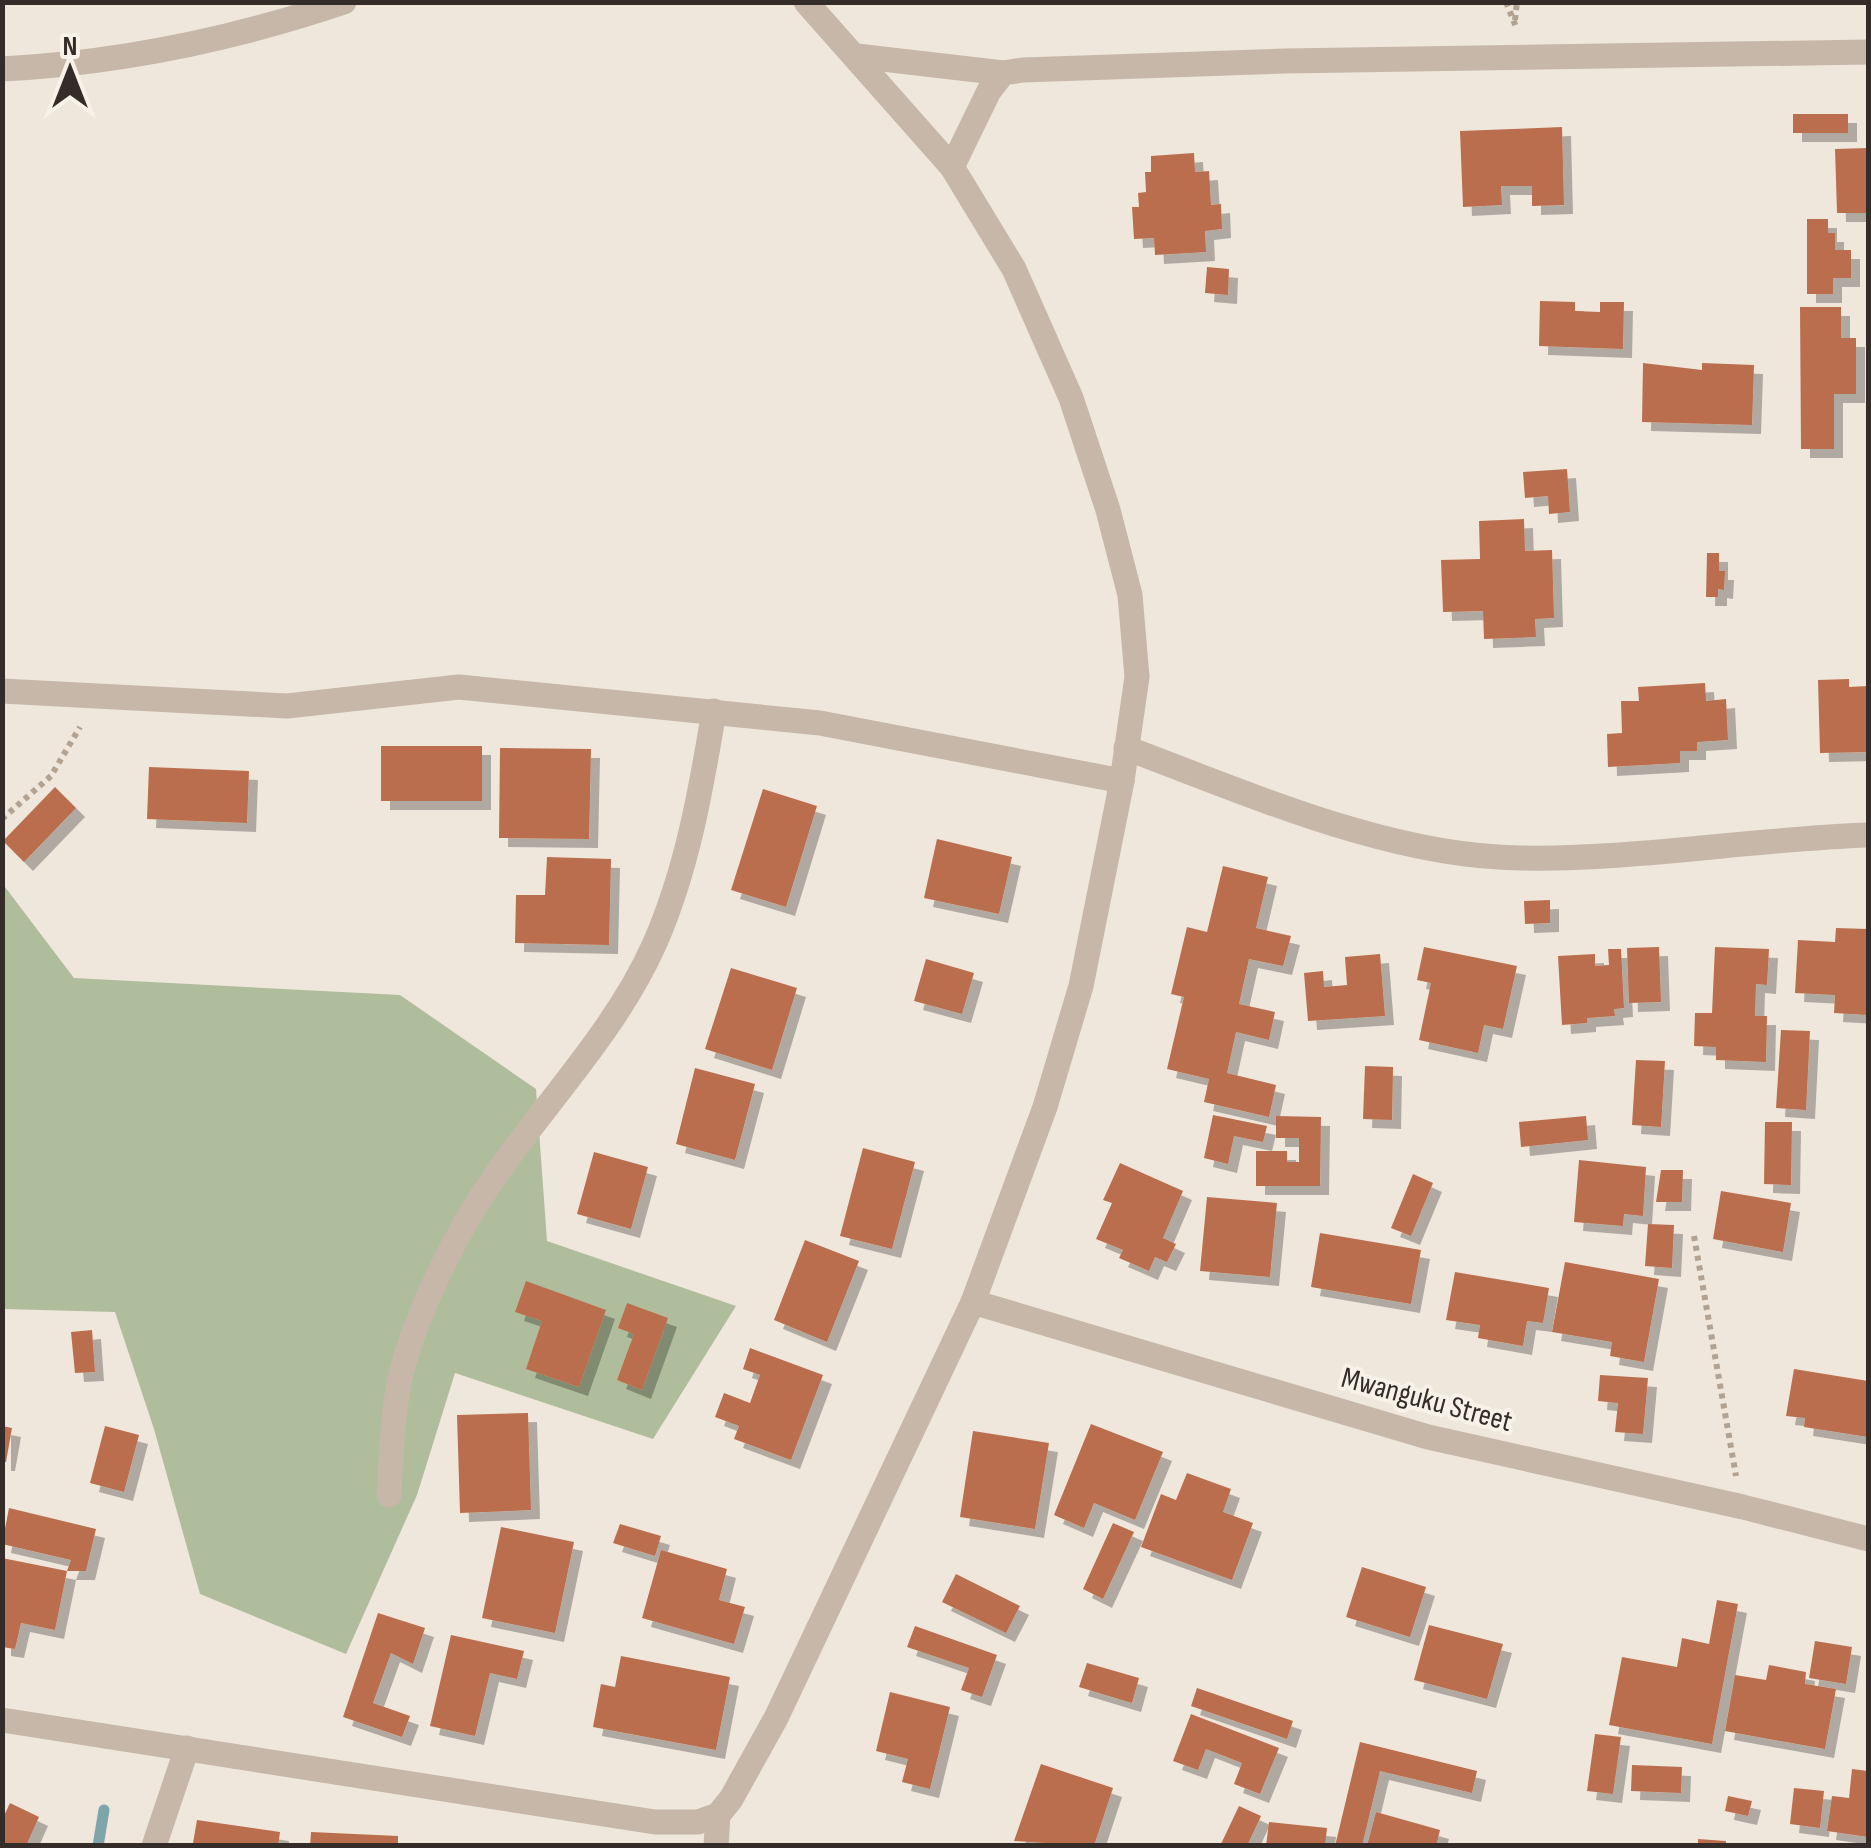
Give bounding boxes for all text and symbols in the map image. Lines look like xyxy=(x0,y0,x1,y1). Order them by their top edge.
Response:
north arrow xyxy=(20,20,120,120)
text: N xyxy=(63,30,77,63)
street label: Mwanguku Street xyxy=(1337,1360,1516,1440)

